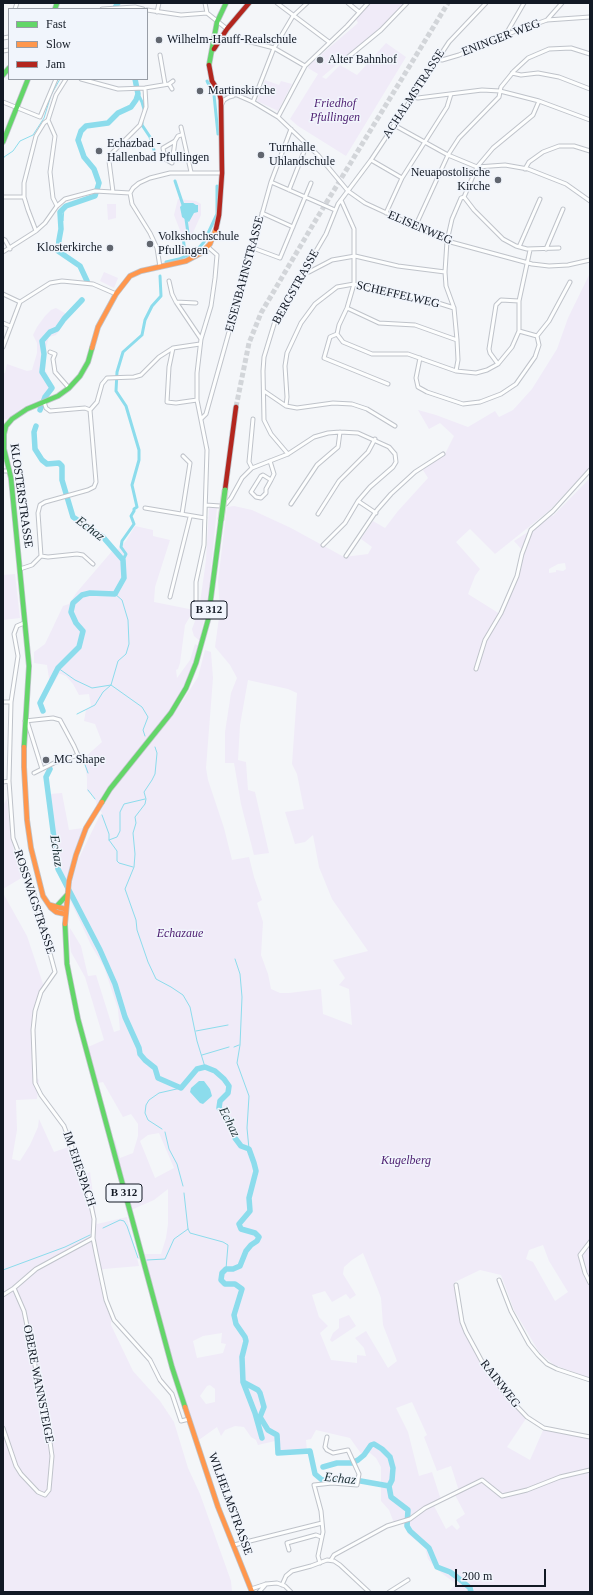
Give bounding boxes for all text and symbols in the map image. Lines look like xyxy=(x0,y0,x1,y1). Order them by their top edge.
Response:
legend xyxy=(8,8,148,80)
street label: ENINGER WEG xyxy=(460,16,542,60)
text: Fast xyxy=(46,17,66,31)
place label: Wilhelm-Hauff-Realschule xyxy=(167,33,297,47)
marker: Wilhelm-Hauff-Realschule xyxy=(154,35,164,45)
text: Slow xyxy=(46,37,71,51)
street label: ACHALMSTRASSE xyxy=(380,47,448,141)
place label: Alter Bahnhof xyxy=(328,53,397,67)
marker: Alter Bahnhof xyxy=(315,55,325,65)
text: Jam xyxy=(46,57,65,71)
place label: Martinskirche xyxy=(208,84,275,98)
marker: Martinskirche xyxy=(195,86,205,96)
park label: Friedhof Pfullingen xyxy=(310,97,360,125)
place label: Echazbad - Hallenbad Pfullingen xyxy=(107,137,209,165)
place label: Turnhalle Uhlandschule xyxy=(269,141,335,169)
marker: Echazbad - Hallenbad Pfullingen xyxy=(94,146,104,156)
marker: Turnhalle Uhlandschule xyxy=(256,150,266,160)
place label: Neuapostolische Kirche xyxy=(411,166,490,194)
marker: Neuapostolische Kirche xyxy=(493,175,503,185)
street label: ELISENWEG xyxy=(386,208,454,248)
street label: EISENBAHNSTRASSE xyxy=(223,214,267,334)
place label: Volkshochschule Pfullingen xyxy=(158,230,239,258)
marker: Volkshochschule Pfullingen xyxy=(145,239,155,249)
place label: Klosterkirche xyxy=(37,241,102,255)
marker: Klosterkirche xyxy=(105,243,115,253)
street label: BERGSTRASSE xyxy=(269,247,323,327)
street label: SCHEFFELWEG xyxy=(355,278,441,312)
street label: KLOSTERSTRASSE xyxy=(7,443,35,549)
water label: Echaz xyxy=(73,513,107,545)
road number: B 312 xyxy=(191,601,227,619)
place label: MC Shape xyxy=(54,753,105,767)
marker: MC Shape xyxy=(41,755,51,765)
water label: Echaz xyxy=(46,834,66,868)
street label: ROSSWAGSTRASSE xyxy=(10,848,58,956)
park label: Echazaue xyxy=(157,927,203,941)
water label: Echaz xyxy=(215,1104,243,1140)
street label: IM EHESPACH xyxy=(59,1130,99,1208)
park label: Kugelberg xyxy=(381,1154,431,1168)
road number: B 312 xyxy=(106,1184,142,1202)
street label: OBERE WANNSTEIGE xyxy=(20,1324,56,1444)
street label: RAINWEG xyxy=(477,1357,523,1411)
street label: WILHELMSTRASSE xyxy=(205,1451,255,1557)
water label: Echaz xyxy=(323,1470,357,1488)
scale bar xyxy=(457,1561,548,1587)
text: 200 m xyxy=(462,1569,492,1583)

